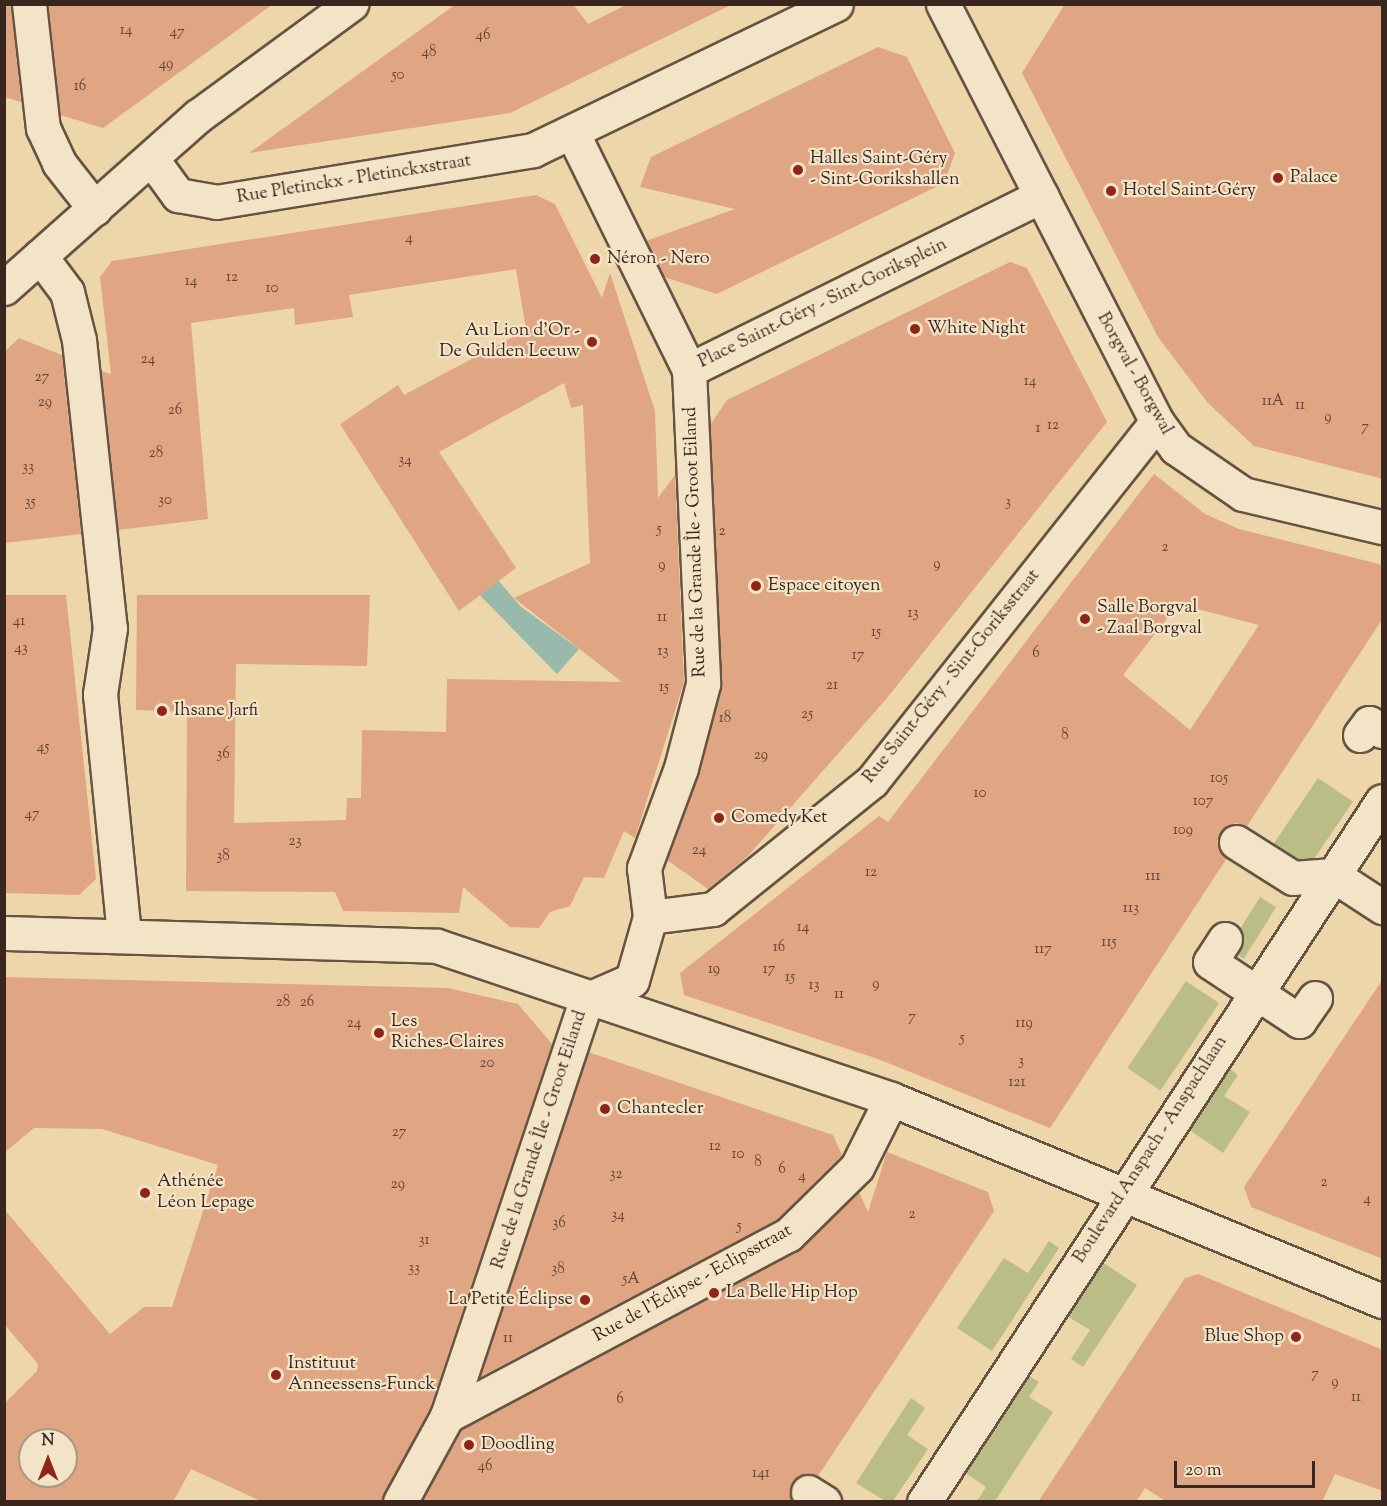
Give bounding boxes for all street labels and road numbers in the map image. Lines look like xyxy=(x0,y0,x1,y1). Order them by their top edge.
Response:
street label: Rue Pletinckx - Pletinckxstraat xyxy=(235,151,473,209)
street label: Place Saint-Géry - Sint-Goriksplein xyxy=(695,234,951,374)
street label: Borgval - Borgwal xyxy=(1091,309,1177,439)
street label: Rue de la Grande Île - Groot Eiland xyxy=(680,406,712,678)
street label: Rue Saint-Géry - Sint-Goriksstraat xyxy=(859,566,1045,788)
street label: Rue de la Grande Île - Groot Eiland xyxy=(488,1008,592,1272)
street label: Boulevard Anspach - Anspachlaan xyxy=(1069,1032,1233,1268)
street label: Rue de l'Éclipse - Eclipsstraat xyxy=(590,1220,796,1348)

